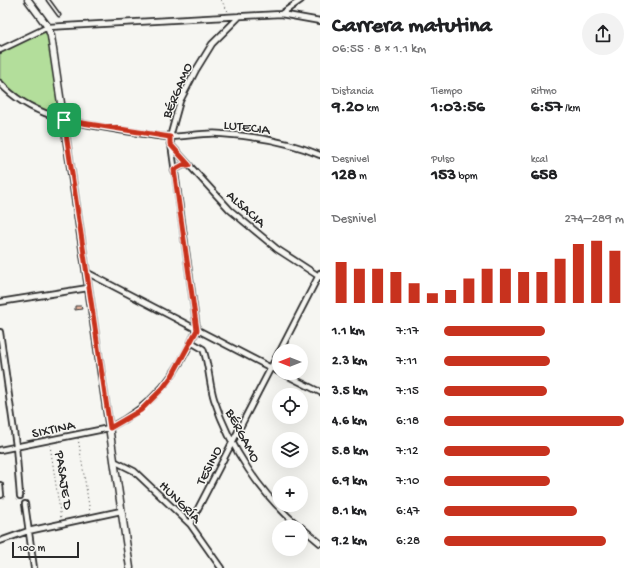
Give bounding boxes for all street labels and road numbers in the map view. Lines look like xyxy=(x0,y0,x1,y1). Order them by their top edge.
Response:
street label: BÉRGAMO xyxy=(159,60,198,122)
street label: LUTECIA xyxy=(223,117,272,140)
street label: ALSACIA xyxy=(222,188,269,233)
street label: BÉRGAMO xyxy=(220,405,263,466)
street label: SIXTINA xyxy=(31,417,77,443)
street label: TESINO xyxy=(193,443,227,489)
street label: PASAJE D xyxy=(49,449,76,512)
street label: HUNGRÍA xyxy=(154,478,205,528)

